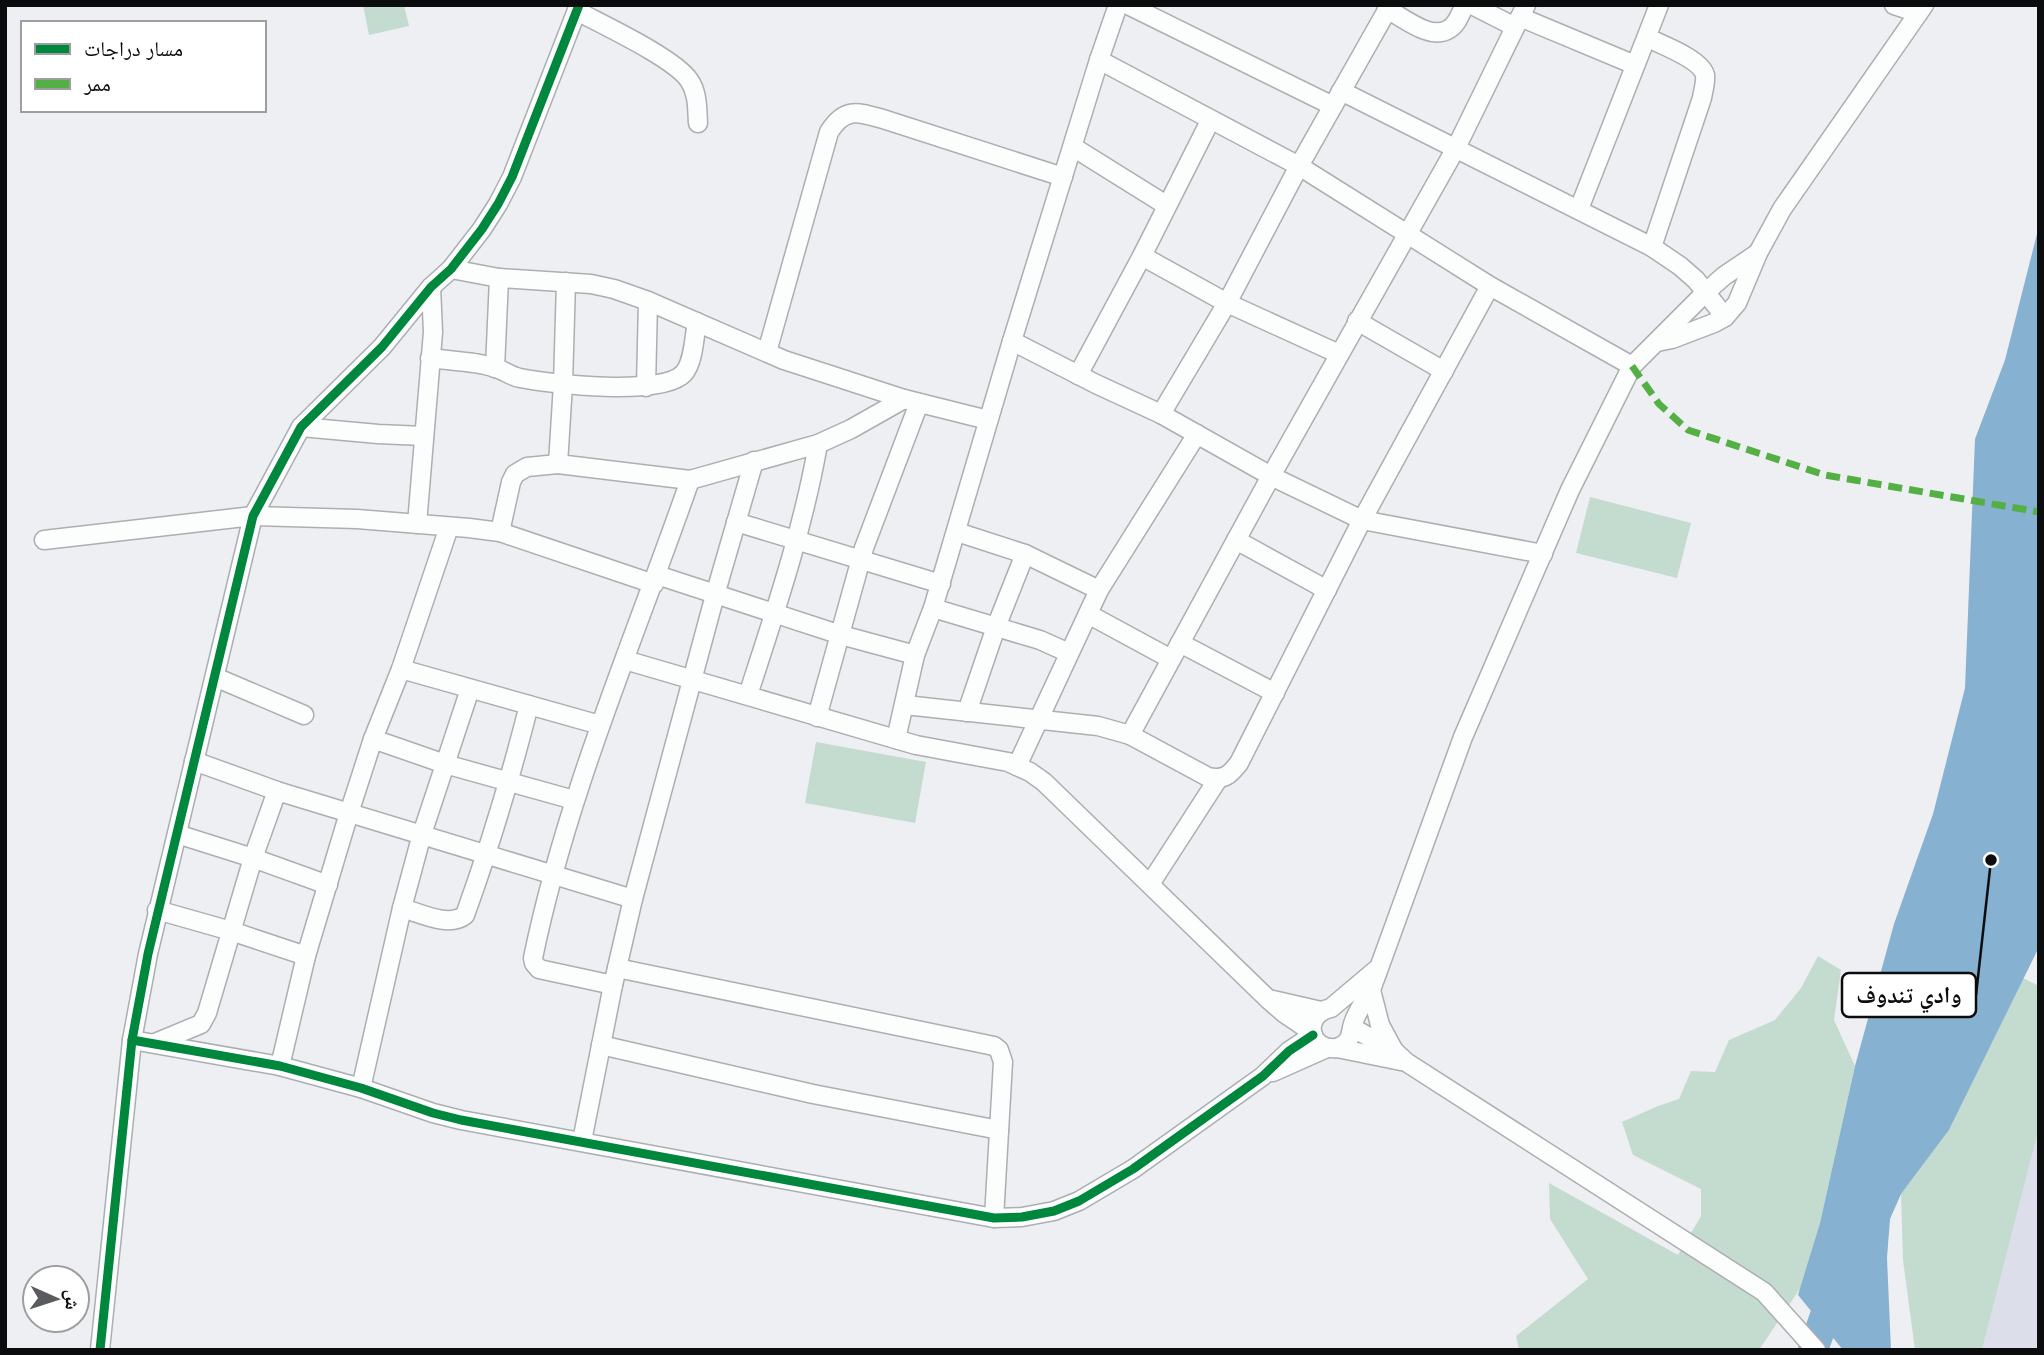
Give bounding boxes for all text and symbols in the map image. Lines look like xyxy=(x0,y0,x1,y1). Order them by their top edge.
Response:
legend xyxy=(21,21,266,112)
text: مسار دراجات xyxy=(84,35,183,61)
text: ممر xyxy=(83,70,111,96)
callout: وادي تندوف xyxy=(1842,973,1976,1017)
text: وادي تندوف xyxy=(1856,980,1962,1014)
north arrow xyxy=(21,1264,91,1334)
text: ش xyxy=(60,1289,85,1311)

